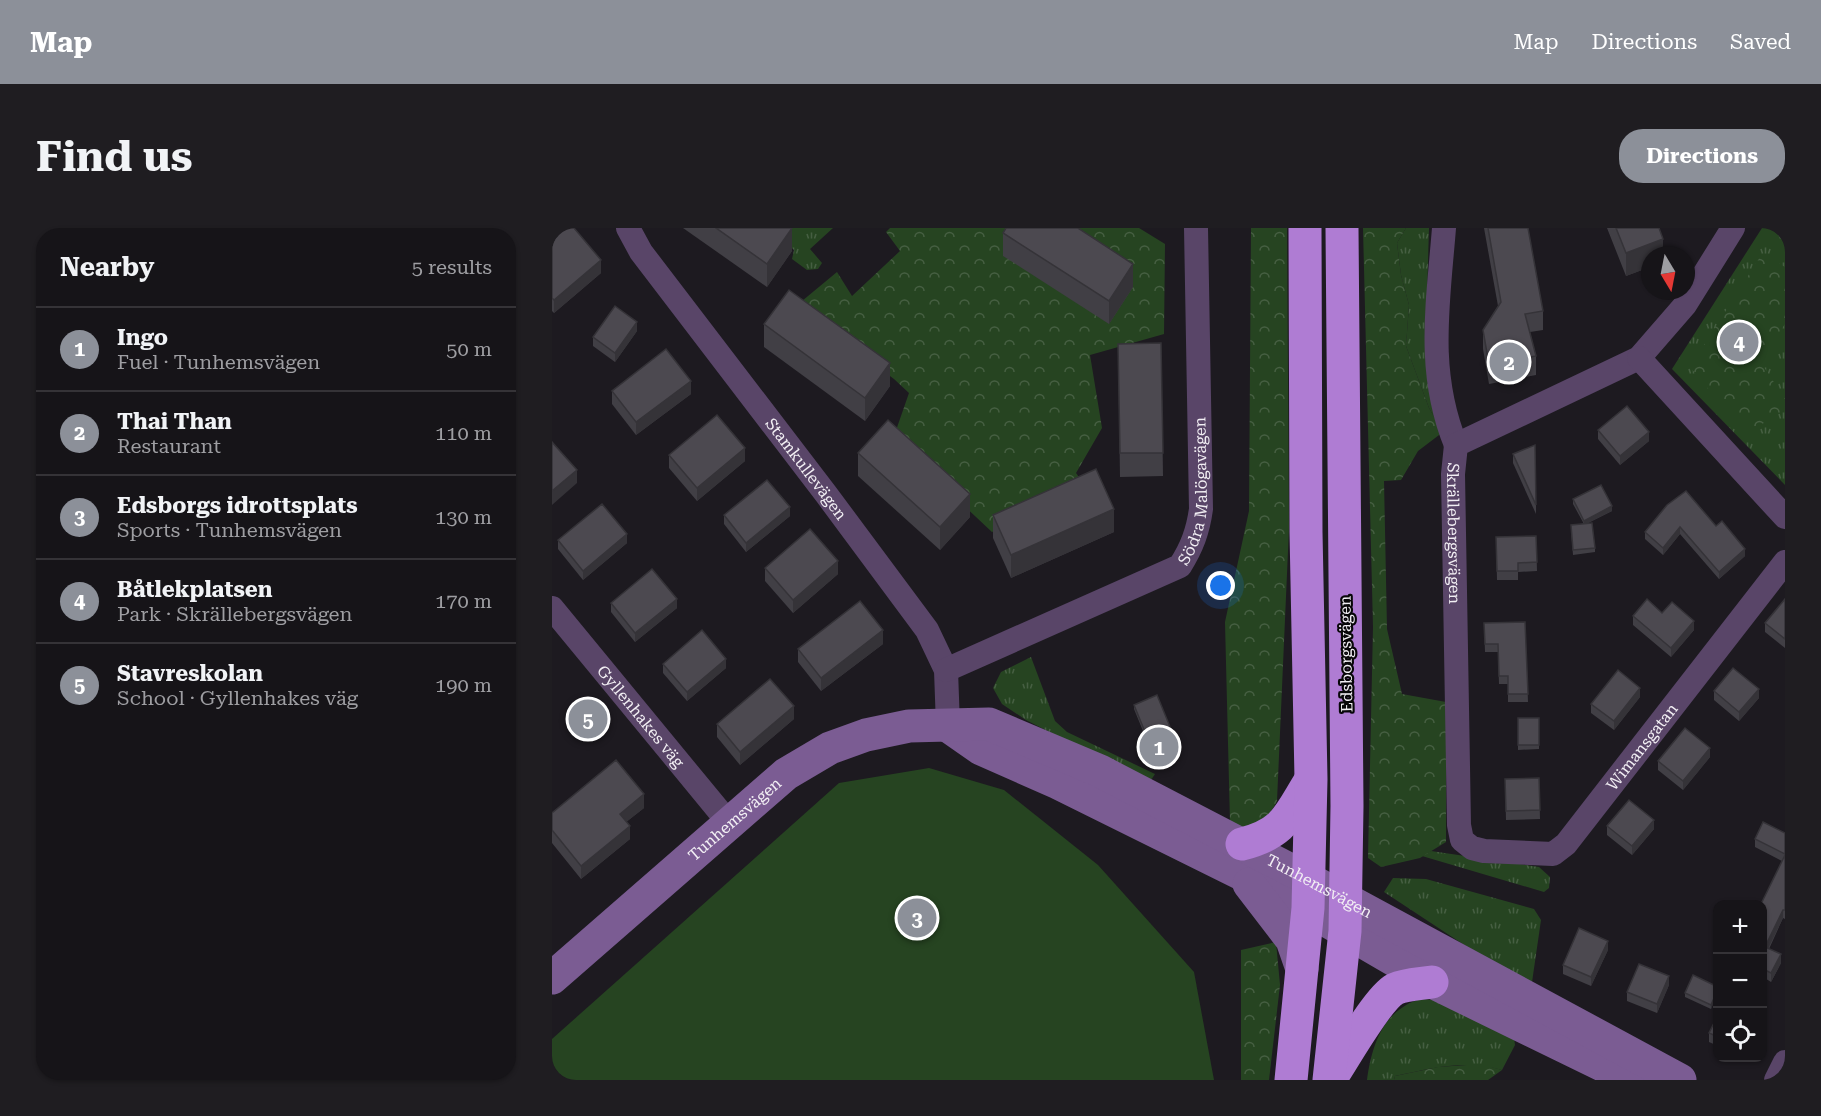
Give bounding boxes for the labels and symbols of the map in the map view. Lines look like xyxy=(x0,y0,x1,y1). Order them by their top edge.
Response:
north arrow xyxy=(1641,246,1695,300)
pin: 4 xyxy=(1720,320,1758,364)
pin: 2 xyxy=(1490,340,1528,384)
street label: Stamkullevägen xyxy=(762,414,851,523)
street label: Södra Malögavägen xyxy=(1173,417,1211,568)
street label: Skrällebergsvägen xyxy=(1443,462,1465,604)
your location xyxy=(1206,571,1235,600)
street label: Edsborgsvägen xyxy=(1335,596,1357,712)
street label: Gyllenhakes väg xyxy=(593,661,689,772)
pin: 5 xyxy=(568,696,608,742)
street label: Wimansgatan xyxy=(1602,699,1681,794)
pin: 1 xyxy=(1140,724,1178,770)
street label: Tunhemsvägen xyxy=(684,773,785,865)
street label: Tunhemsvägen xyxy=(1263,850,1376,922)
pin: 3 xyxy=(898,896,937,940)

